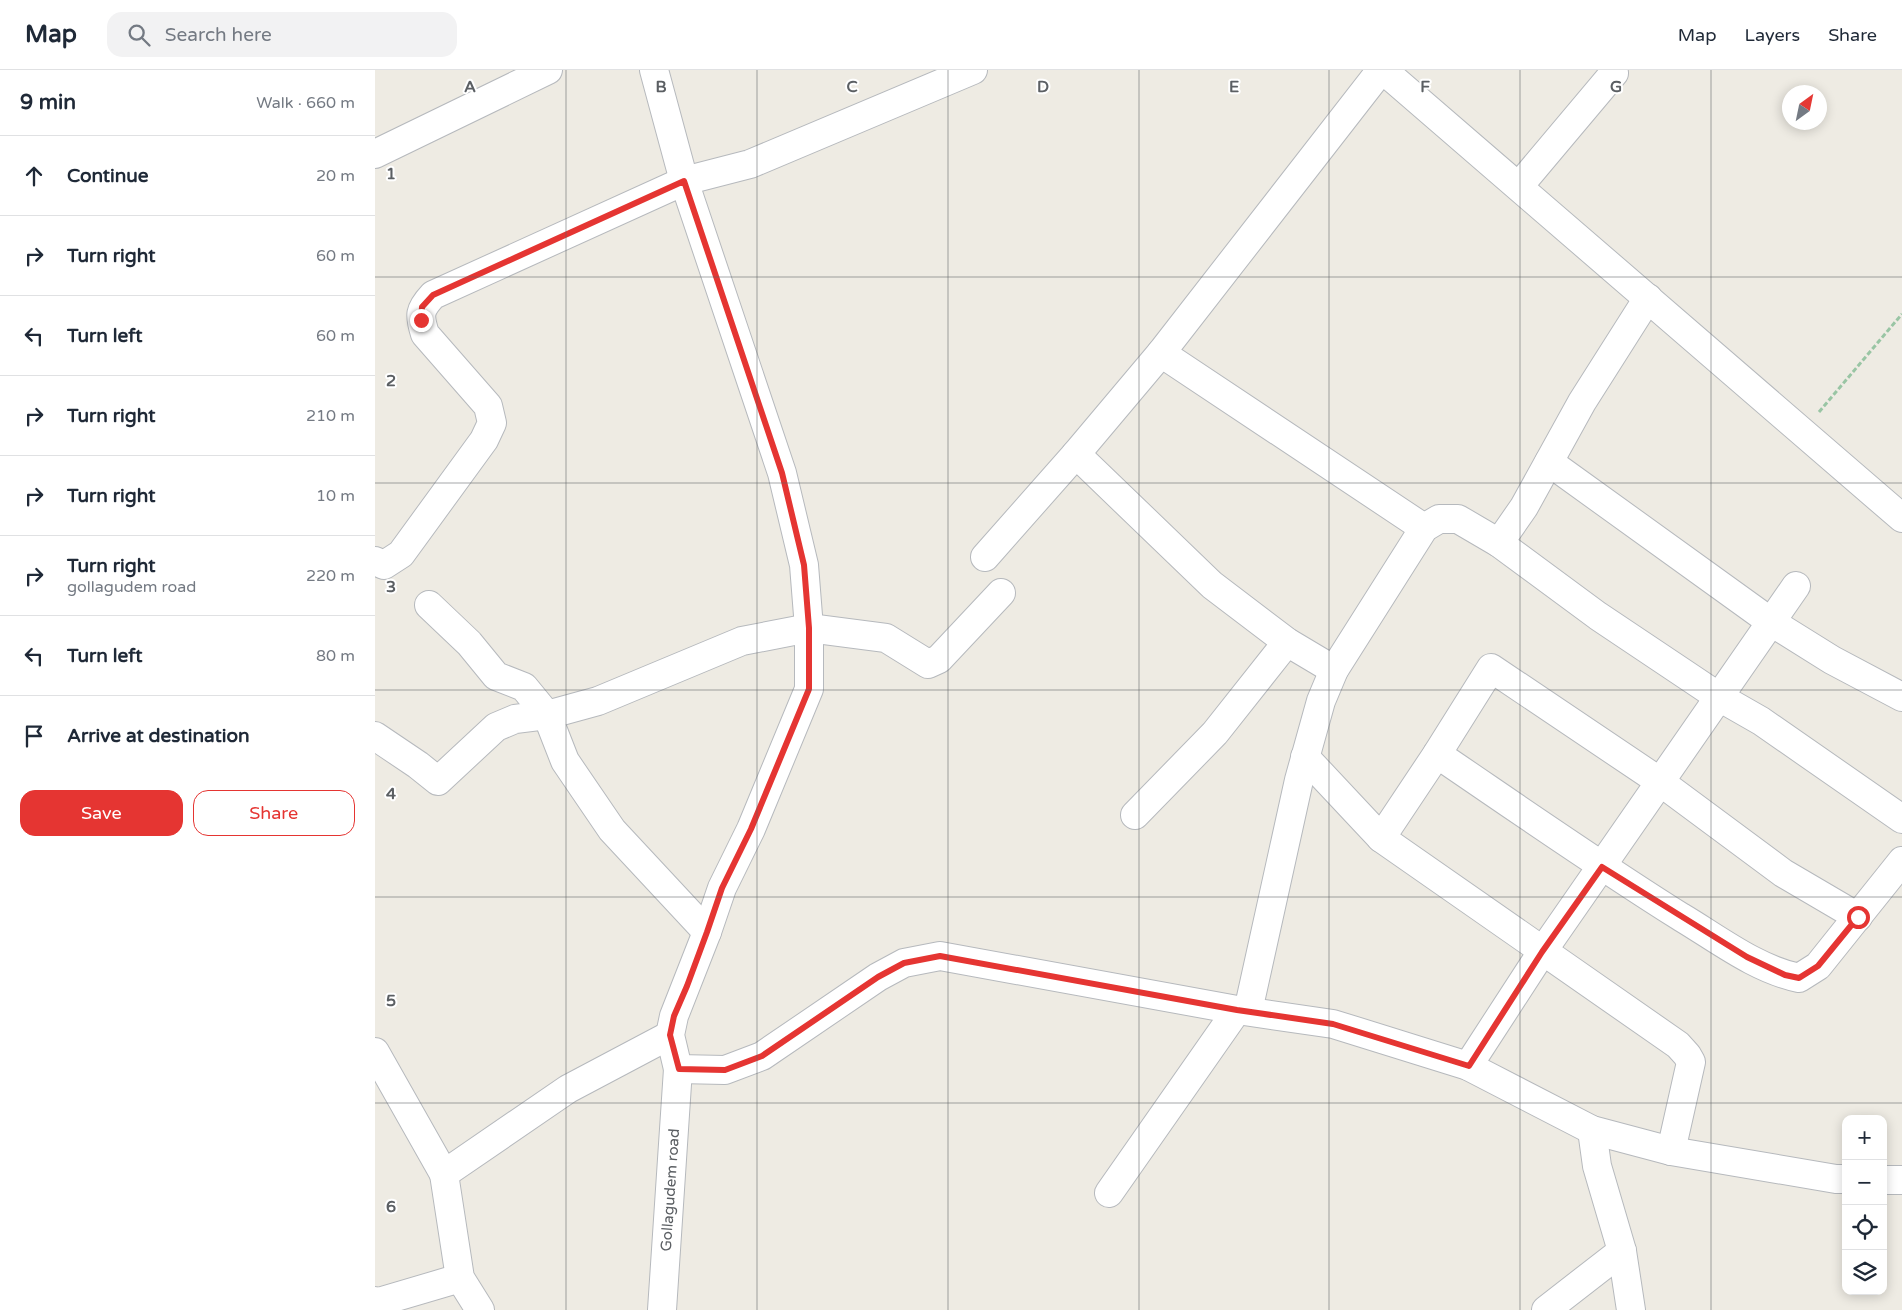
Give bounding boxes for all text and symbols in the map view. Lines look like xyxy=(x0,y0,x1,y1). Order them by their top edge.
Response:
search box xyxy=(107,12,457,57)
text: Map xyxy=(25,20,77,49)
icon: search xyxy=(125,21,153,49)
text: Search here xyxy=(165,24,272,46)
text: Map xyxy=(1678,24,1717,46)
text: Layers xyxy=(1745,24,1800,46)
text: Share xyxy=(1828,24,1877,46)
text: A xyxy=(464,77,476,97)
text: B xyxy=(655,77,667,97)
text: C xyxy=(846,77,858,97)
text: D xyxy=(1037,77,1049,97)
text: E xyxy=(1229,77,1239,97)
text: F xyxy=(1420,77,1430,97)
text: G xyxy=(1610,77,1622,97)
north arrow xyxy=(1782,85,1827,130)
text: 9 min xyxy=(20,90,76,115)
text: Walk · 660 m xyxy=(256,93,355,113)
icon: ahead xyxy=(20,162,48,190)
text: 1 xyxy=(386,164,396,184)
text: Continue xyxy=(67,165,149,187)
text: 20 m xyxy=(316,166,355,186)
icon: right xyxy=(20,242,48,270)
text: Turn right xyxy=(67,245,155,267)
text: 60 m xyxy=(316,246,355,266)
route end xyxy=(410,309,433,332)
icon: left xyxy=(20,322,48,350)
text: Turn left xyxy=(67,325,143,347)
text: 60 m xyxy=(316,326,355,346)
text: 2 xyxy=(386,371,396,391)
icon: right xyxy=(20,402,48,430)
text: Turn right xyxy=(67,405,155,427)
text: 210 m xyxy=(306,406,355,426)
icon: right xyxy=(20,482,48,510)
text: Turn right xyxy=(67,485,155,507)
text: 10 m xyxy=(316,486,355,506)
text: Turn right xyxy=(67,555,155,577)
icon: right xyxy=(20,562,48,590)
text: 220 m xyxy=(306,566,355,586)
text: gollagudem road xyxy=(67,577,196,597)
text: 3 xyxy=(386,577,396,597)
icon: left xyxy=(20,642,48,670)
text: Turn left xyxy=(67,645,143,667)
text: 80 m xyxy=(316,646,355,666)
icon: arrive xyxy=(20,722,48,750)
text: Arrive at destination xyxy=(67,725,250,747)
text: 4 xyxy=(386,784,396,804)
button: Save xyxy=(20,790,183,836)
button: Share xyxy=(193,790,355,836)
route start xyxy=(1847,906,1870,929)
text: 5 xyxy=(386,991,396,1011)
map controls xyxy=(1842,1115,1887,1295)
button: + xyxy=(1842,1115,1887,1160)
street label: Gollagudem road xyxy=(657,1128,683,1252)
button: − xyxy=(1842,1160,1887,1205)
text: 6 xyxy=(386,1197,396,1217)
button: locate xyxy=(1842,1205,1887,1250)
button: layers xyxy=(1842,1250,1887,1295)

